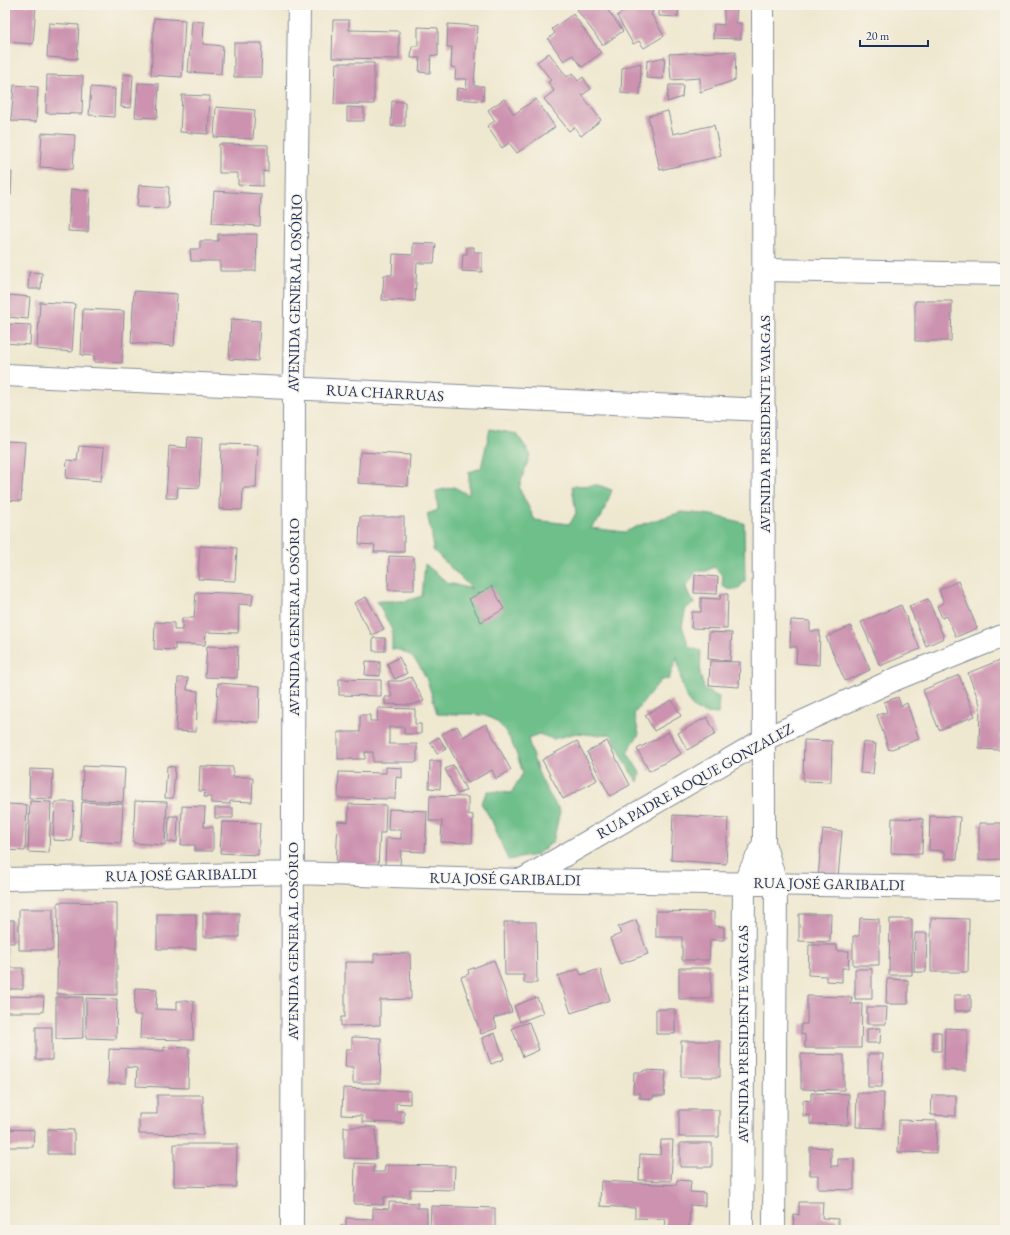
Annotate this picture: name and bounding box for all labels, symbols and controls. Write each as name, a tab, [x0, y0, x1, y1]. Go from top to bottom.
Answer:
scale bar	[860, 22, 928, 48]
text: 20 m	[866, 28, 890, 44]
street label: AVENIDA GENERAL OSÓRIO	[283, 194, 306, 393]
street label: AVENIDA PRESIDENTE VARGAS	[755, 315, 774, 534]
street label: RUA CHARRUAS	[326, 380, 445, 405]
street label: AVENIDA GENERAL OSÓRIO	[284, 518, 303, 717]
street label: RUA PADRE ROQUE GONZALEZ	[593, 718, 796, 843]
street label: AVENIDA GENERAL OSÓRIO	[283, 842, 302, 1041]
street label: RUA JOSÉ GARIBALDI	[105, 864, 257, 885]
street label: RUA JOSÉ GARIBALDI	[429, 868, 581, 889]
street label: RUA JOSÉ GARIBALDI	[753, 873, 905, 894]
street label: AVENIDA PRESIDENTE VARGAS	[733, 925, 752, 1144]

